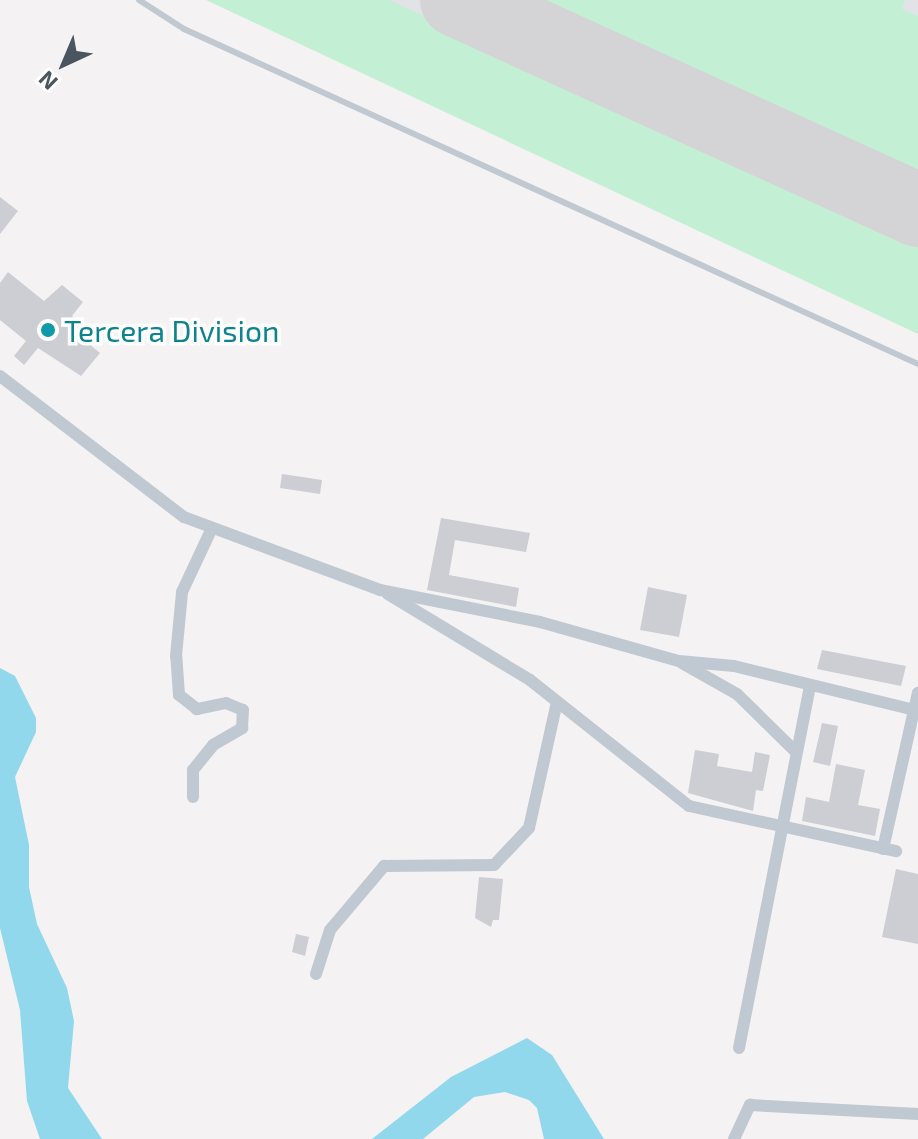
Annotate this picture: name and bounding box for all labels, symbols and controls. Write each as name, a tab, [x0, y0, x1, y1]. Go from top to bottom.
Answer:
north arrow	[24, 24, 104, 104]
text: N	[33, 66, 62, 96]
place label: Tercera Division	[64, 312, 279, 348]
marker: Tercera Division	[39, 321, 57, 339]

